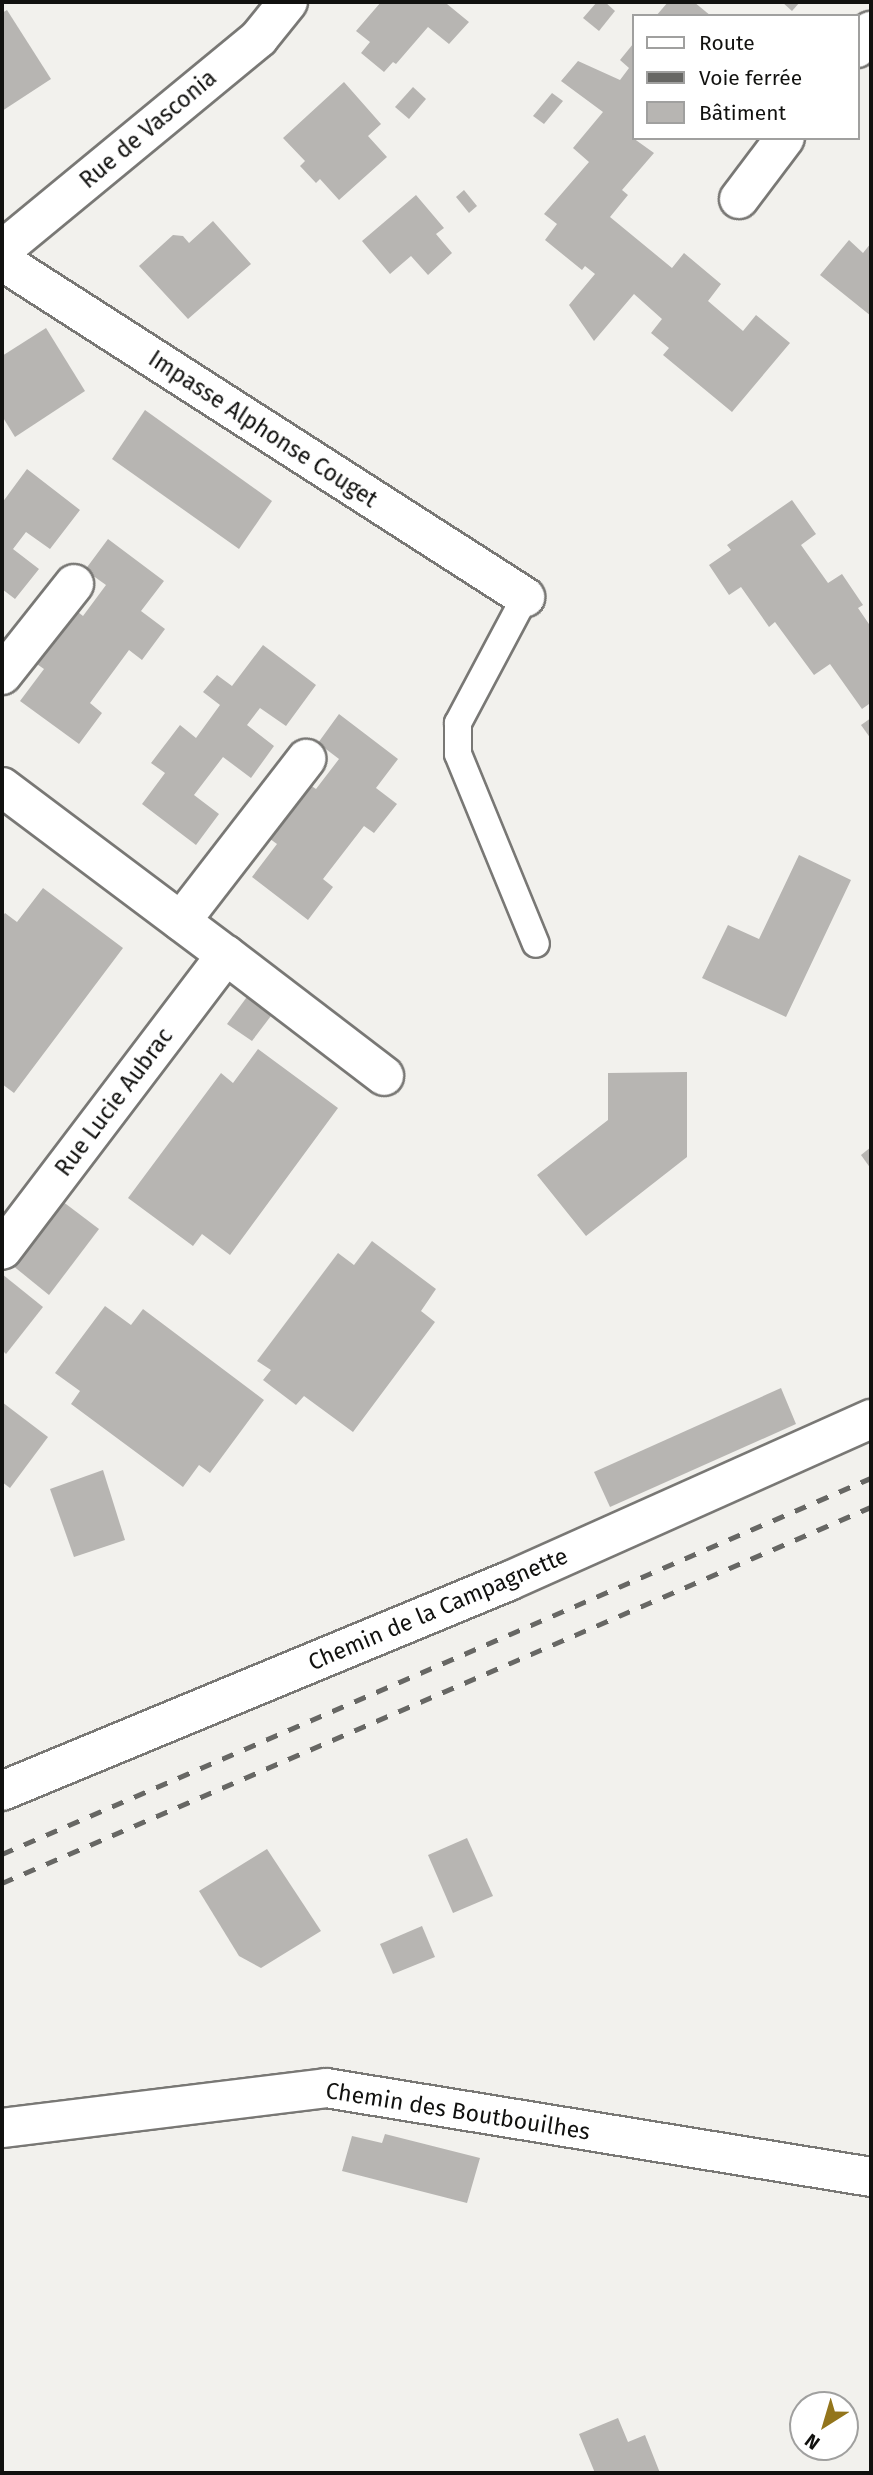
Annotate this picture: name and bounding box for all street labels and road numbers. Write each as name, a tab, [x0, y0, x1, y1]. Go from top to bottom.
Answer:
street label: Rue de Vasconia	[74, 64, 222, 194]
street label: Impasse Alphonse Couget	[143, 345, 383, 513]
street label: Rue Lucie Aubrac	[49, 1022, 179, 1182]
street label: Chemin de la Campagnette	[304, 1542, 572, 1676]
street label: Chemin des Boutbouilhes	[324, 2076, 592, 2146]

